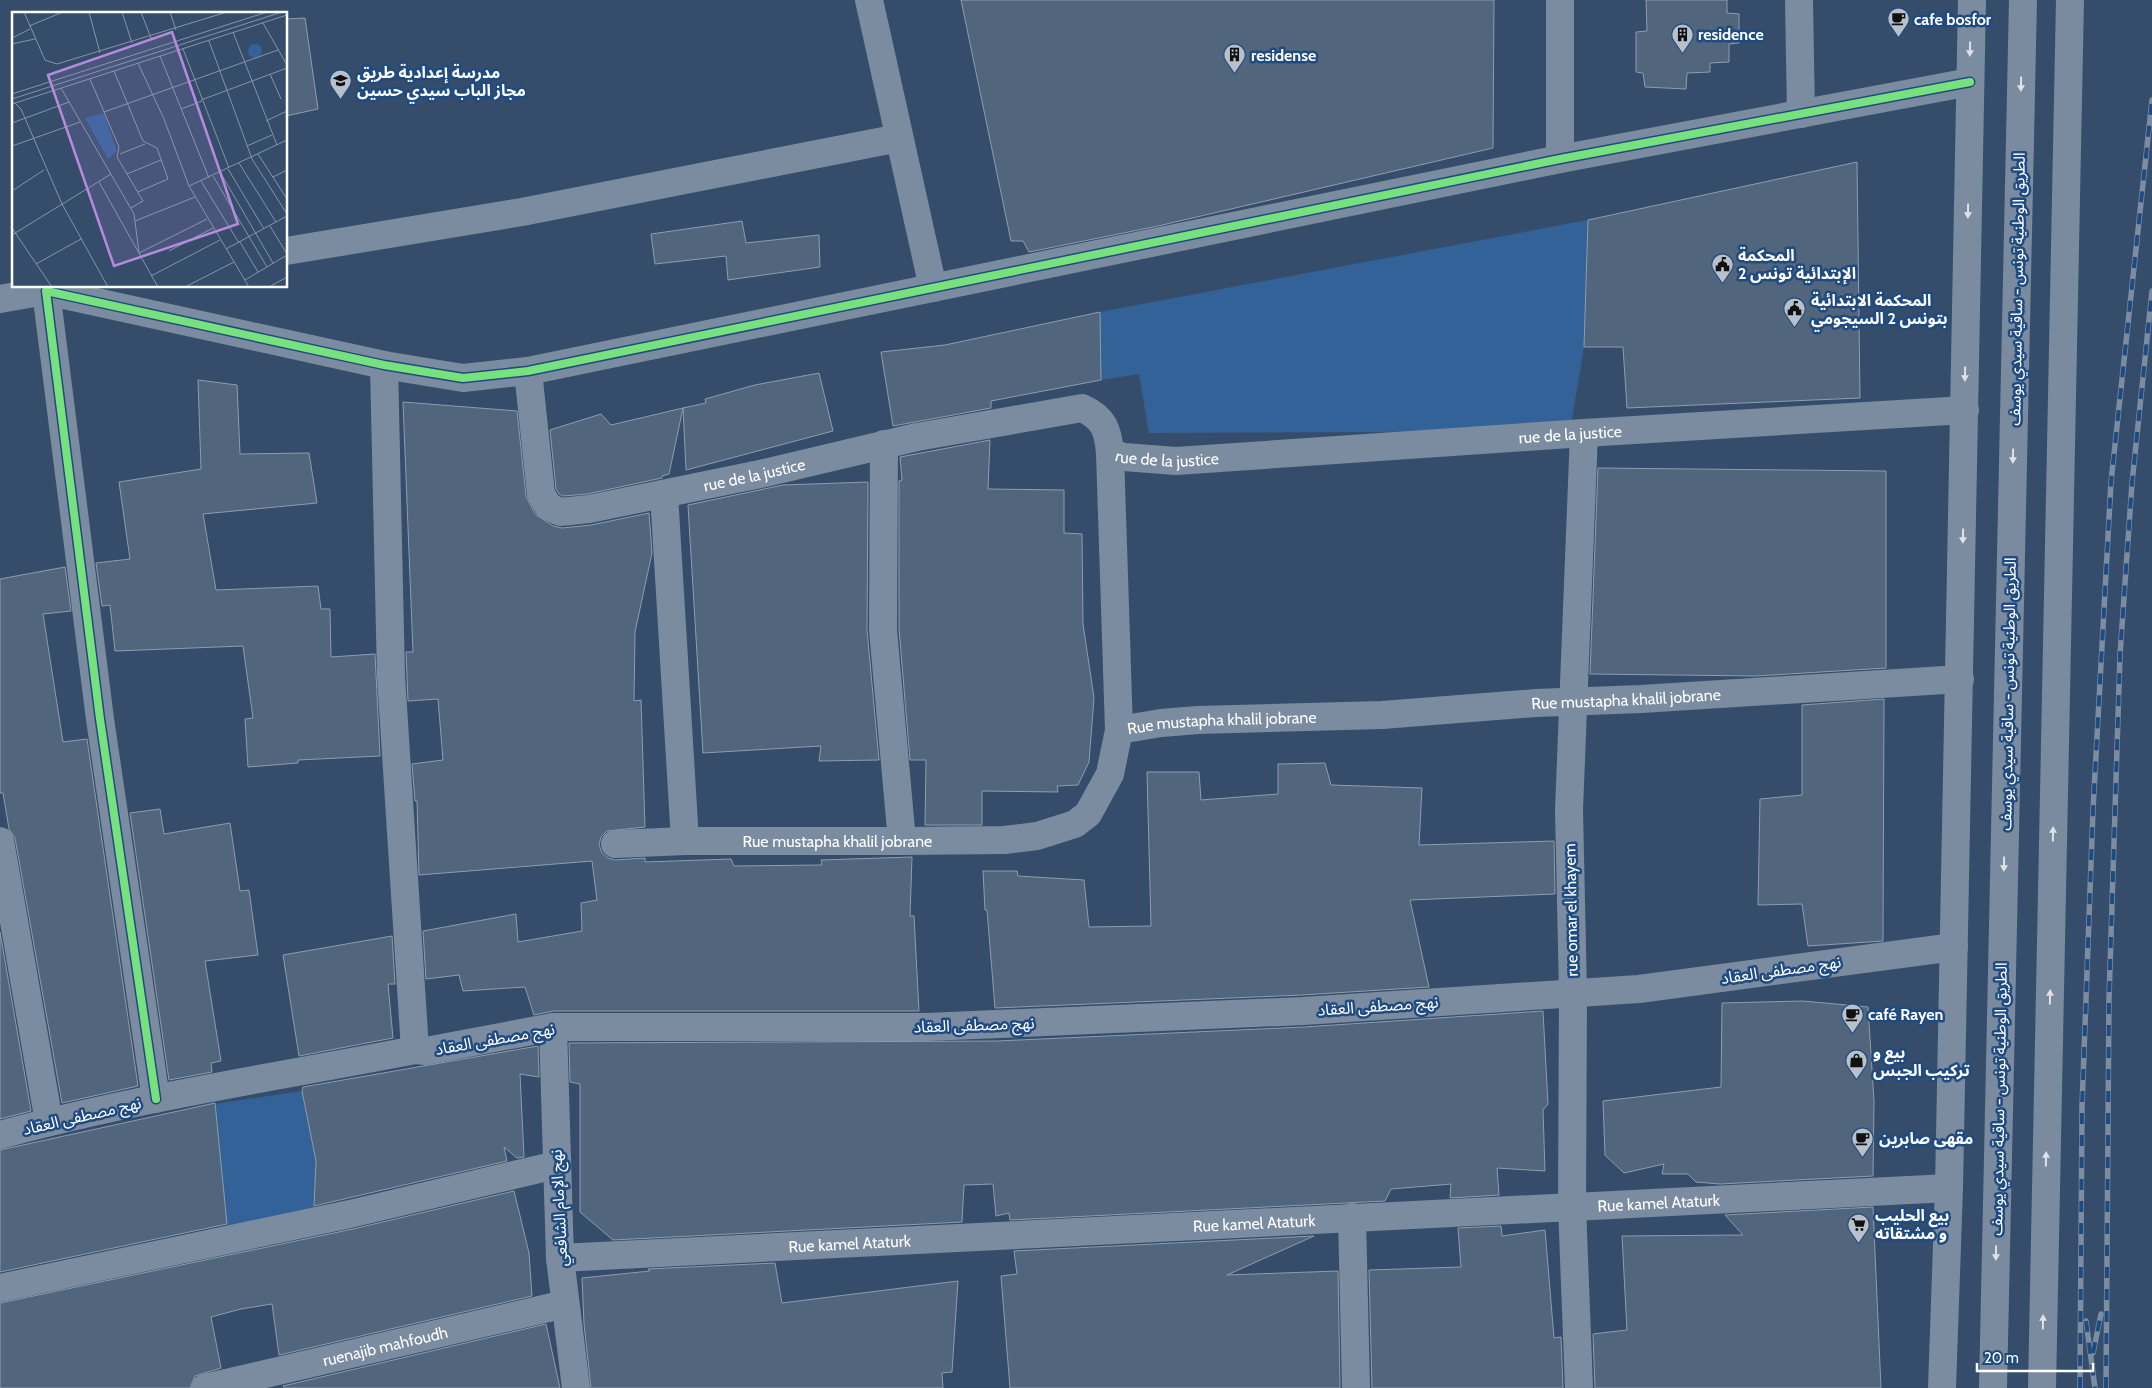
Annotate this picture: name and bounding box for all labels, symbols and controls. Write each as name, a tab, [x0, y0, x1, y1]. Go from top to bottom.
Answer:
cafe icon: cafe bosfor	[1886, 7, 1910, 38]
place label: cafe bosfor	[1914, 10, 1992, 29]
inset map	[12, 12, 288, 288]
building icon: residence	[1670, 22, 1694, 53]
place label: residence	[1698, 25, 1764, 44]
one-way arrow	[1966, 41, 1974, 57]
building icon: residense	[1223, 43, 1247, 74]
place label: residense	[1251, 46, 1316, 65]
place label: مدرسة إعدادية طريق مجاز الباب سيدي حسين	[357, 63, 526, 103]
school or university icon: مدرسة إعدادية طريق مجاز الباب سيدي حسين	[329, 69, 353, 100]
one-way arrow	[2017, 76, 2025, 92]
street label: الطريق الوطنية تونس - ساقية سيدي يوسف	[2005, 152, 2032, 426]
one-way arrow	[1964, 203, 1972, 219]
place label: المحكمة الإبتدائية تونس 2	[1738, 246, 1856, 285]
public building icon: المحكمة الإبتدائية تونس 2	[1710, 252, 1734, 283]
place label: المحكمة الابتدائية بتونس 2 السيجومي	[1811, 291, 1948, 331]
public building icon: المحكمة الابتدائية بتونس 2 السيجومي	[1783, 297, 1807, 328]
one-way arrow	[1961, 366, 1969, 382]
street label: rue de la justice	[1518, 421, 1623, 447]
street label: rue de la justice	[1113, 446, 1220, 471]
one-way arrow	[2009, 448, 2017, 464]
street label: rue de la justice	[702, 454, 807, 495]
one-way arrow	[1958, 528, 1966, 544]
street label: الطريق الوطنية تونس - ساقية سيدي يوسف	[1996, 557, 2023, 831]
street label: Rue mustapha khalil jobrane	[1530, 685, 1721, 713]
street label: Rue mustapha khalil jobrane	[1126, 707, 1317, 738]
one-way arrow	[2049, 826, 2057, 842]
street label: Rue mustapha khalil jobrane	[742, 831, 932, 851]
street label: rue omar el khayem	[1560, 843, 1582, 977]
one-way arrow	[2000, 856, 2008, 872]
street label: نهج مصطفى العقاد	[1720, 952, 1843, 991]
street label: الطريق الوطنية تونس - ساقية سيدي يوسف	[1987, 962, 2014, 1236]
one-way arrow	[2046, 989, 2054, 1005]
street label: نهج مصطفى العقاد	[1317, 992, 1439, 1023]
cafe icon: café Rayen	[1840, 1002, 1864, 1033]
place label: café Rayen	[1868, 1005, 1943, 1024]
street label: نهج مصطفى العقاد	[913, 1013, 1035, 1040]
street label: نهج مصطفى العقاد	[434, 1019, 557, 1062]
place label: بيع و تركيب الجبس	[1873, 1043, 1970, 1080]
shop icon: بيع و تركيب الجبس	[1845, 1049, 1869, 1080]
street label: نهج مصطفى العقاد	[21, 1093, 144, 1142]
cafe icon: مقهى صابرين	[1851, 1126, 1875, 1157]
place label: مقهى صابرين	[1879, 1129, 1973, 1148]
street label: نهج الإمام الشافعي	[546, 1149, 575, 1267]
one-way arrow	[2042, 1151, 2050, 1167]
street label: Rue kamel Ataturk	[1597, 1190, 1721, 1215]
place label: بيع الحليب و مشتقاته	[1875, 1206, 1949, 1243]
street label: Rue kamel Ataturk	[1192, 1210, 1317, 1236]
supermarket icon: بيع الحليب و مشتقاته	[1847, 1212, 1871, 1243]
street label: Rue kamel Ataturk	[788, 1231, 912, 1256]
one-way arrow	[1991, 1246, 1999, 1262]
one-way arrow	[2039, 1314, 2047, 1330]
street label: ruenajib mahfoudh	[321, 1322, 450, 1370]
scale bar	[1977, 1340, 2093, 1372]
text: 20 m	[1984, 1349, 2019, 1367]

